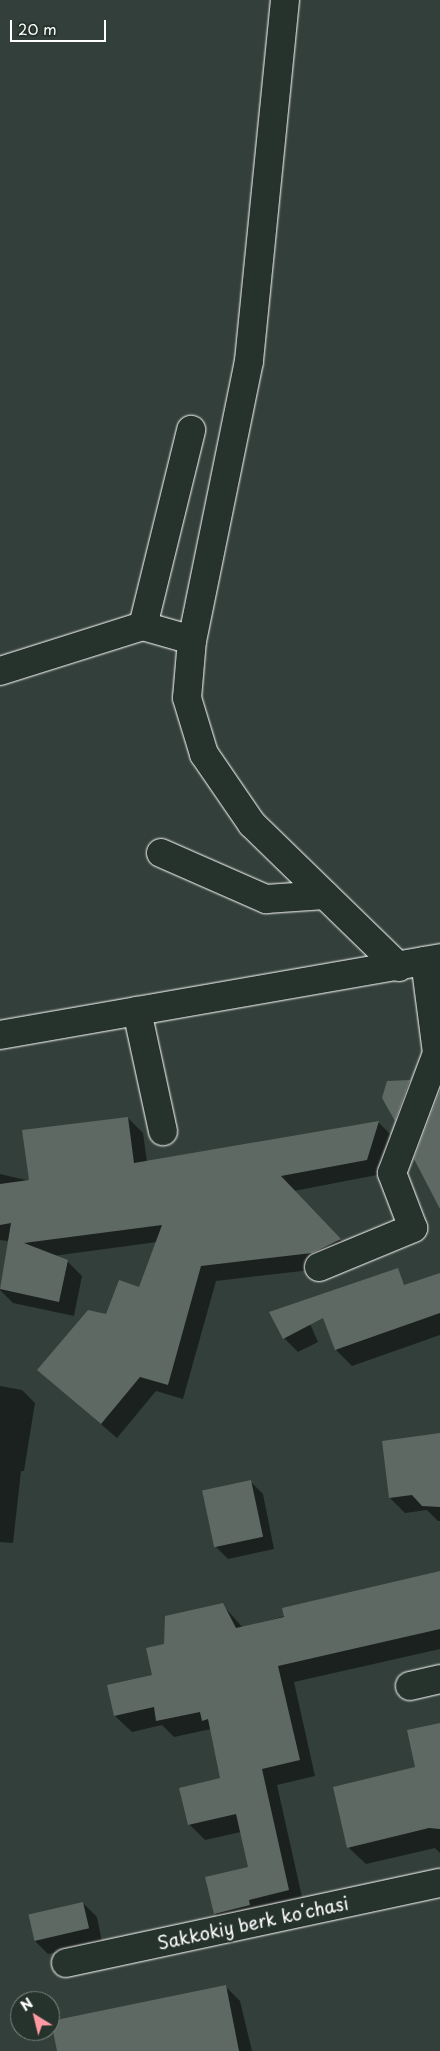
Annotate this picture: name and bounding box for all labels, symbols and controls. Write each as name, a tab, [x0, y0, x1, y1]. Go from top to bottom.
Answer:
scale bar	[12, 10, 109, 42]
text: 20 m	[18, 17, 57, 40]
street label: Sakkokiy berk koʻchasi	[154, 1892, 352, 1954]
north arrow	[10, 1991, 60, 2041]
text: N	[16, 1993, 37, 2016]

